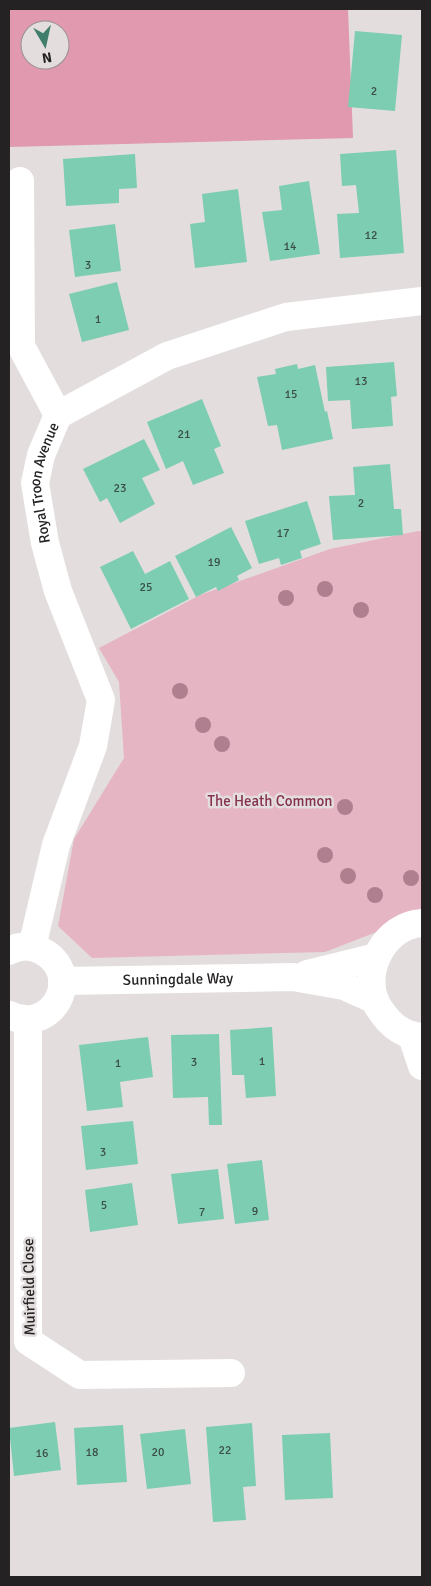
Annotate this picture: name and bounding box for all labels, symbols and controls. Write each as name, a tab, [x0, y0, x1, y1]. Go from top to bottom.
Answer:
north arrow	[20, 20, 70, 70]
text: N	[41, 48, 53, 67]
house number: 2	[371, 84, 377, 99]
house number: 12	[365, 228, 377, 243]
house number: 14	[284, 239, 297, 254]
house number: 3	[85, 258, 91, 273]
house number: 1	[95, 312, 101, 327]
house number: 13	[355, 374, 367, 389]
house number: 15	[285, 387, 297, 402]
street label: Royal Troon Avenue	[26, 420, 63, 545]
house number: 21	[178, 427, 190, 442]
house number: 23	[114, 481, 126, 496]
house number: 2	[358, 496, 364, 511]
house number: 17	[277, 526, 289, 541]
house number: 19	[208, 555, 220, 570]
house number: 25	[140, 580, 152, 595]
park label: The Heath Common	[208, 792, 332, 810]
street label: Sunningdale Way	[123, 969, 233, 989]
house number: 1	[259, 1054, 265, 1069]
house number: 3	[191, 1055, 197, 1070]
house number: 1	[115, 1056, 121, 1071]
house number: 3	[100, 1145, 106, 1160]
house number: 5	[101, 1198, 107, 1213]
house number: 9	[252, 1204, 258, 1219]
house number: 7	[199, 1205, 205, 1220]
street label: Muirfield Close	[19, 1238, 39, 1336]
house number: 22	[219, 1443, 231, 1458]
house number: 18	[86, 1445, 98, 1460]
house number: 20	[152, 1445, 164, 1460]
house number: 16	[36, 1446, 48, 1461]

